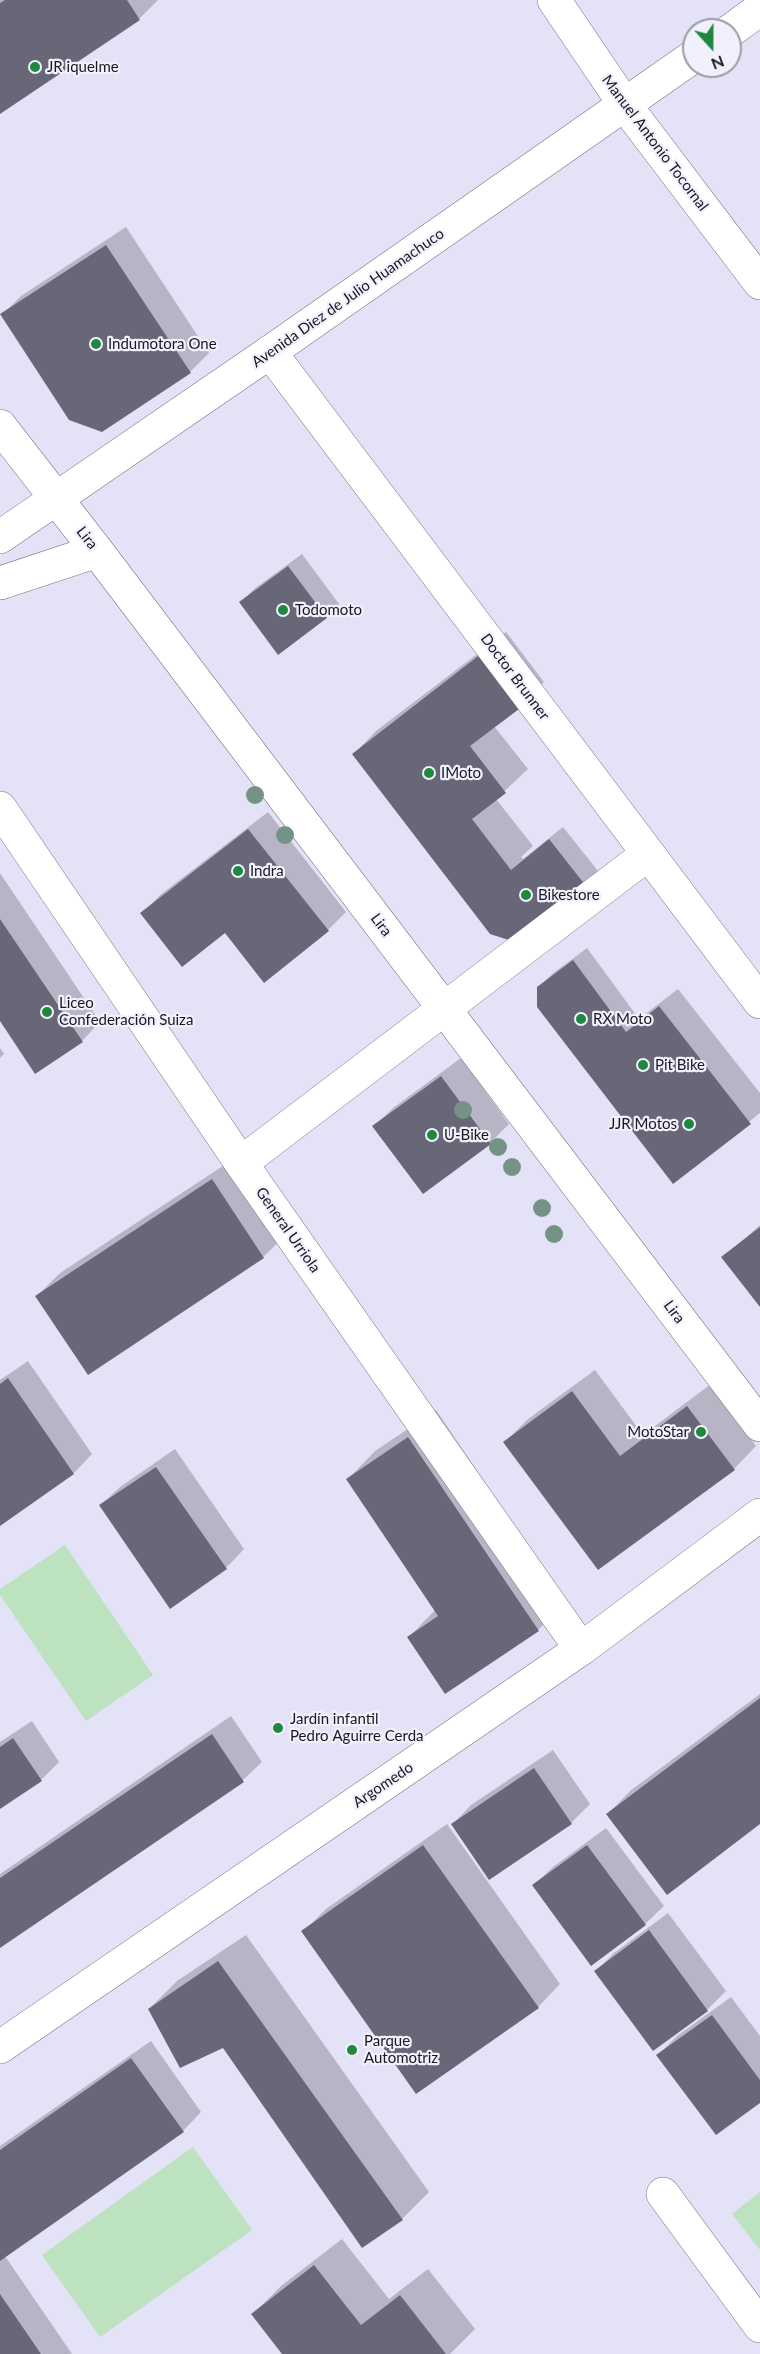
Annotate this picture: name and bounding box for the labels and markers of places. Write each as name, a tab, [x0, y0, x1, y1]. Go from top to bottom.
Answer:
place label: JR iquelme	[47, 58, 119, 76]
marker: JR iquelme	[28, 60, 42, 74]
place label: Indumotora One	[108, 335, 217, 353]
marker: Indumotora One	[89, 337, 103, 351]
place label: Todomoto	[295, 601, 362, 619]
marker: Todomoto	[276, 603, 290, 617]
place label: IMoto	[441, 764, 481, 782]
marker: IMoto	[422, 766, 436, 780]
place label: Indra	[250, 862, 284, 880]
marker: Indra	[231, 864, 245, 878]
place label: Bikestore	[538, 886, 600, 904]
marker: Bikestore	[519, 888, 533, 902]
place label: Liceo Confederación Suiza	[59, 994, 193, 1029]
marker: Liceo Confederación Suiza	[40, 1005, 54, 1019]
place label: RX Moto	[593, 1010, 652, 1028]
marker: RX Moto	[574, 1012, 588, 1026]
place label: Pit Bike	[655, 1056, 705, 1074]
marker: Pit Bike	[636, 1058, 650, 1072]
place label: JJR Motos	[609, 1115, 677, 1133]
marker: JJR Motos	[682, 1117, 696, 1131]
place label: U-Bike	[444, 1126, 489, 1144]
marker: U-Bike	[425, 1128, 439, 1142]
place label: MotoStar	[627, 1423, 689, 1441]
marker: MotoStar	[694, 1425, 708, 1439]
place label: Jardín infantil Pedro Aguirre Cerda	[290, 1710, 424, 1745]
marker: Jardín infantil Pedro Aguirre Cerda	[271, 1721, 285, 1735]
place label: Parque Automotriz	[364, 2032, 438, 2067]
marker: Parque Automotriz	[345, 2043, 359, 2057]

